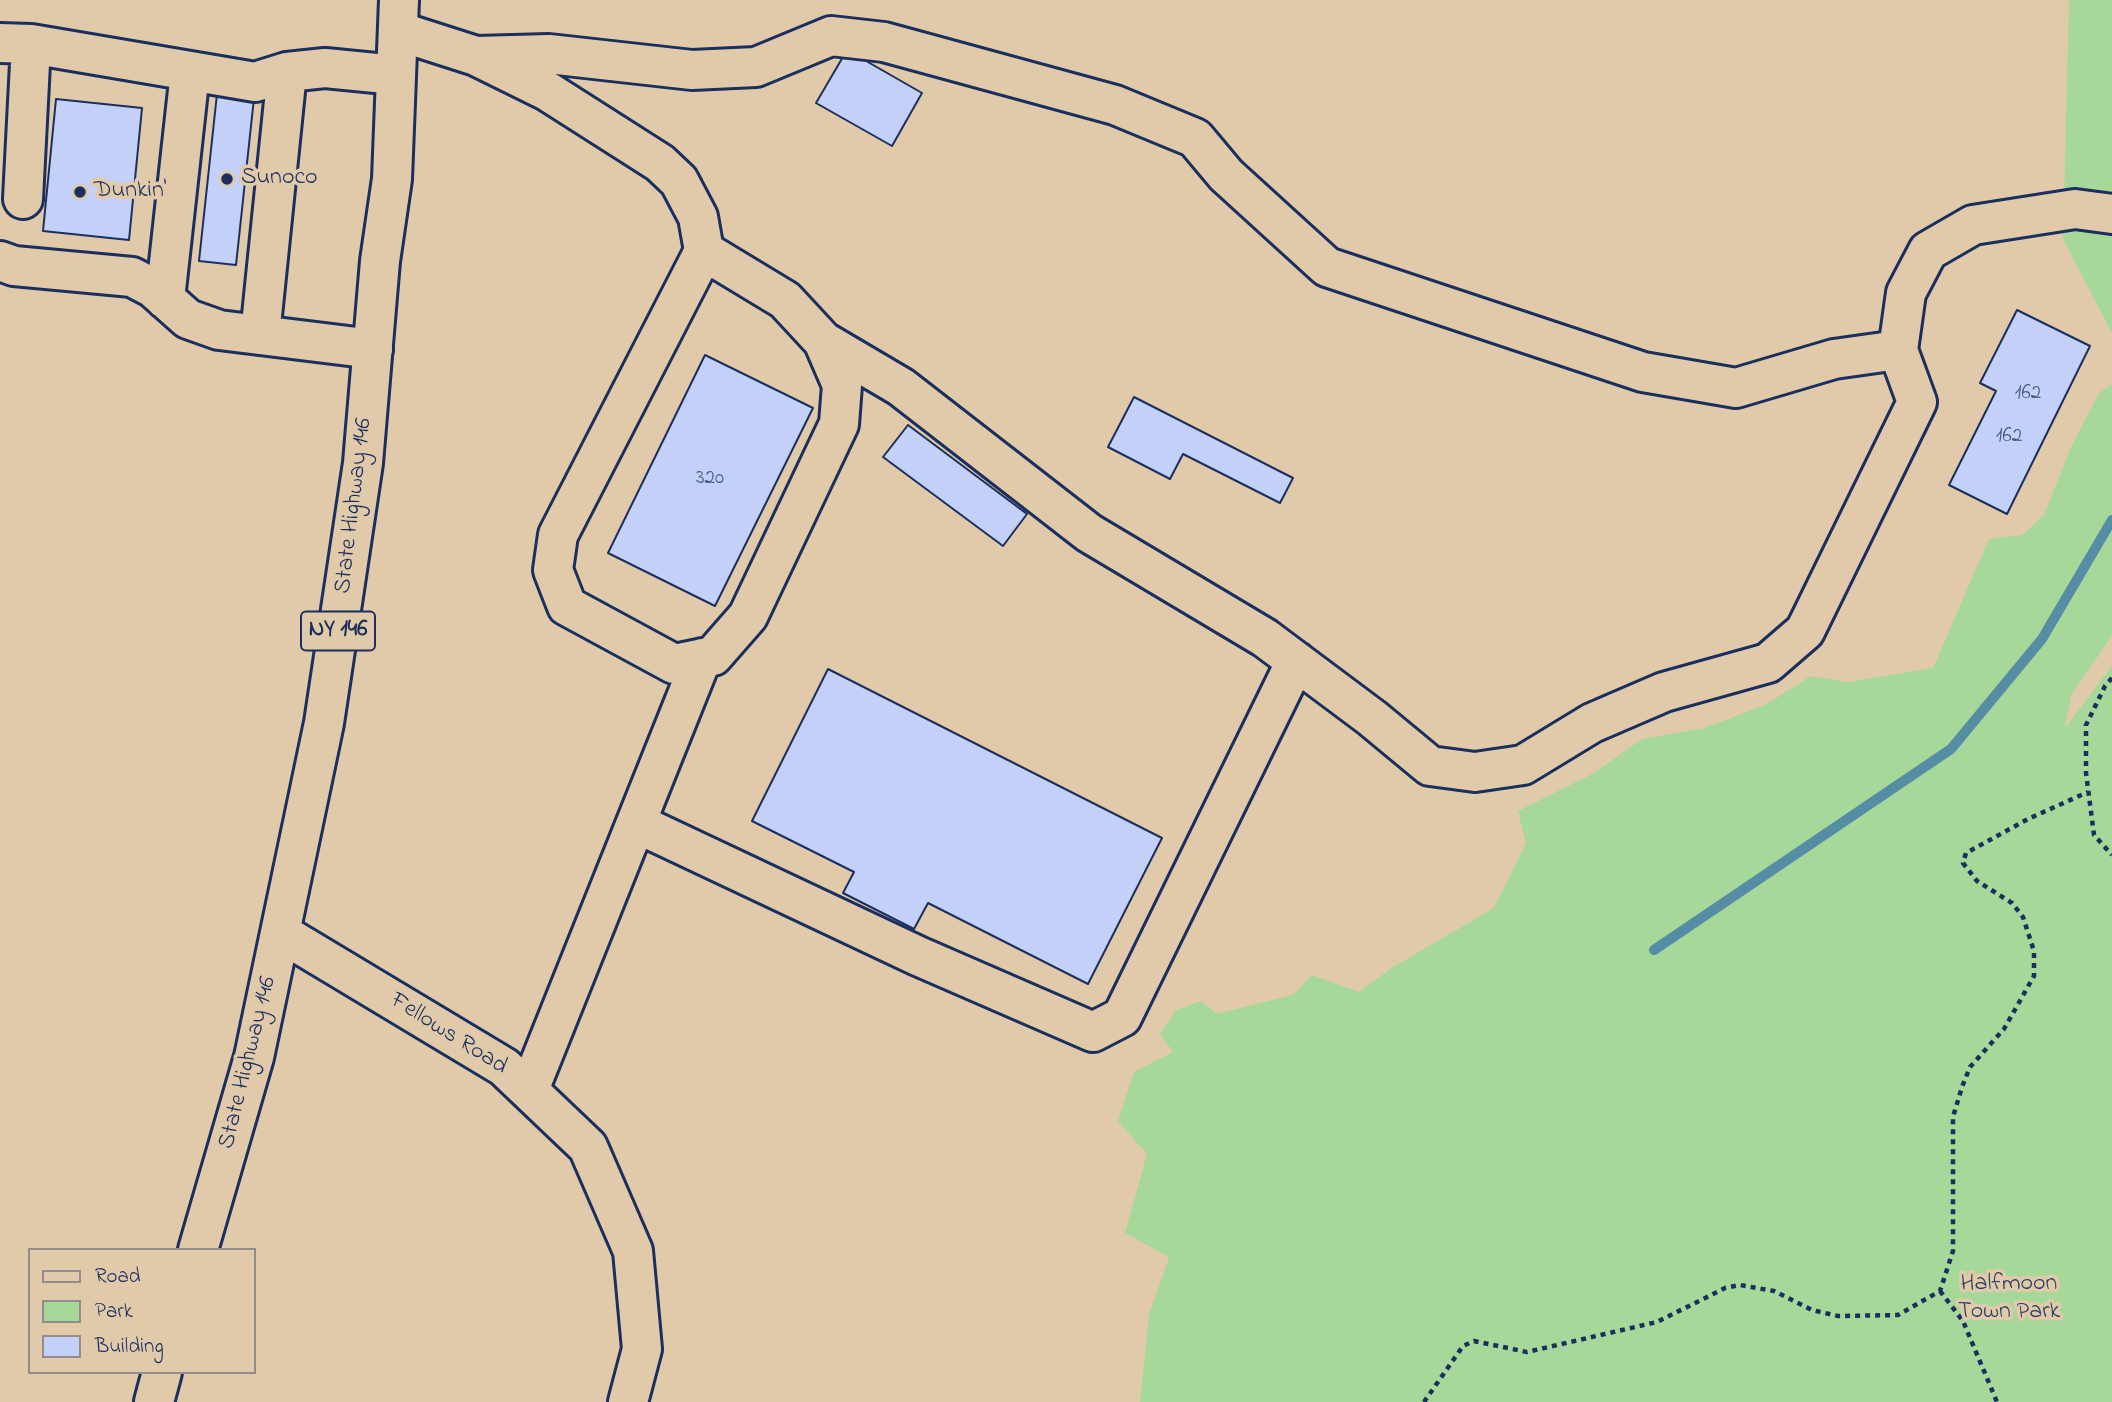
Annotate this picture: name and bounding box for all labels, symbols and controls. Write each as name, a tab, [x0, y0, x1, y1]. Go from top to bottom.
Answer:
place label: Sunoco	[241, 165, 318, 193]
marker: Sunoco	[219, 171, 235, 187]
place label: Dunkin'	[94, 178, 166, 206]
marker: Dunkin'	[72, 184, 88, 200]
house number: 162	[2015, 382, 2041, 408]
street label: State Highway 146	[330, 416, 380, 596]
house number: 162	[1996, 425, 2022, 451]
house number: 320	[696, 467, 724, 493]
road number: NY 146	[301, 611, 375, 650]
street label: State Highway 146	[214, 974, 284, 1152]
street label: Fellows Road	[384, 988, 512, 1082]
legend	[28, 1248, 256, 1374]
text: Road	[95, 1262, 141, 1292]
park label: Halfmoon Town Park	[1958, 1271, 2060, 1327]
text: Park	[95, 1297, 133, 1327]
text: Building	[95, 1332, 164, 1362]

